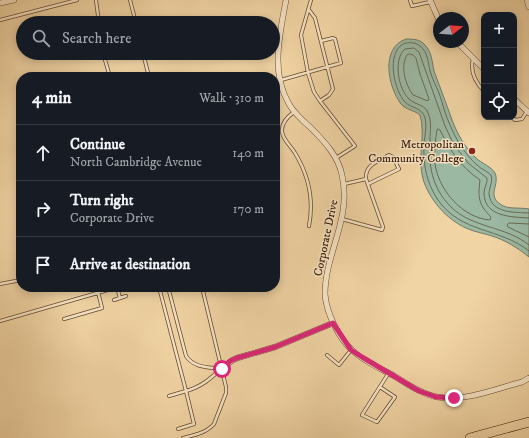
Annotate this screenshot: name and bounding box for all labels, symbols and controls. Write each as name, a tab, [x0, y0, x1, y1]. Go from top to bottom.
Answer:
north arrow	[433, 12, 469, 48]
map controls	[481, 12, 517, 120]
button: +	[481, 12, 517, 48]
search box	[16, 16, 280, 60]
icon: search	[30, 27, 52, 49]
text: Search here	[62, 29, 131, 48]
button: −	[481, 48, 517, 84]
button: locate	[481, 84, 517, 120]
text: 4 min	[32, 87, 71, 109]
text: Walk · 310 m	[199, 90, 264, 106]
text: Continue	[70, 135, 125, 154]
place label: Metropolitan Community College	[368, 137, 465, 166]
icon: ahead	[32, 142, 54, 164]
text: 140 m	[232, 145, 264, 161]
marker: Metropolitan Community College	[467, 146, 477, 156]
text: North Cambridge Avenue	[70, 154, 202, 170]
text: Turn right	[70, 191, 133, 210]
icon: right	[32, 198, 54, 220]
street label: Corporate Drive	[311, 198, 341, 278]
text: 170 m	[233, 201, 264, 217]
text: Corporate Drive	[70, 210, 154, 226]
icon: arrive	[32, 254, 54, 276]
text: Arrive at destination	[70, 255, 190, 274]
route start	[213, 360, 231, 378]
route end	[445, 389, 463, 407]

